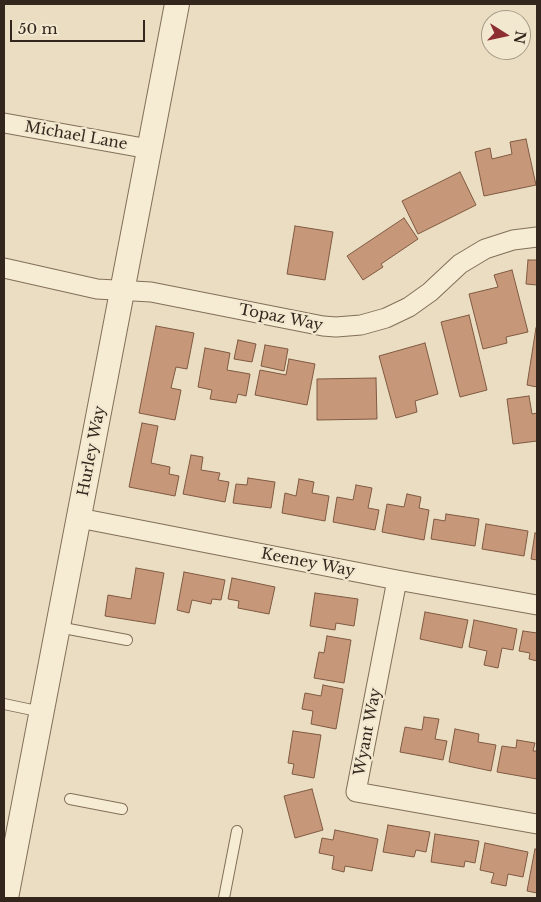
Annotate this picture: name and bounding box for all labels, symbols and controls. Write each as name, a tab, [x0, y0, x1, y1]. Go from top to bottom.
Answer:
scale bar	[12, 10, 148, 42]
north arrow	[481, 10, 531, 60]
text: 50 m	[18, 19, 58, 38]
text: N	[510, 29, 530, 45]
street label: Michael Lane	[23, 118, 129, 154]
street label: Topaz Way	[237, 301, 325, 335]
street label: Hurley Way	[74, 404, 110, 498]
street label: Keeney Way	[260, 545, 356, 581]
street label: Wyant Way	[351, 687, 385, 777]

